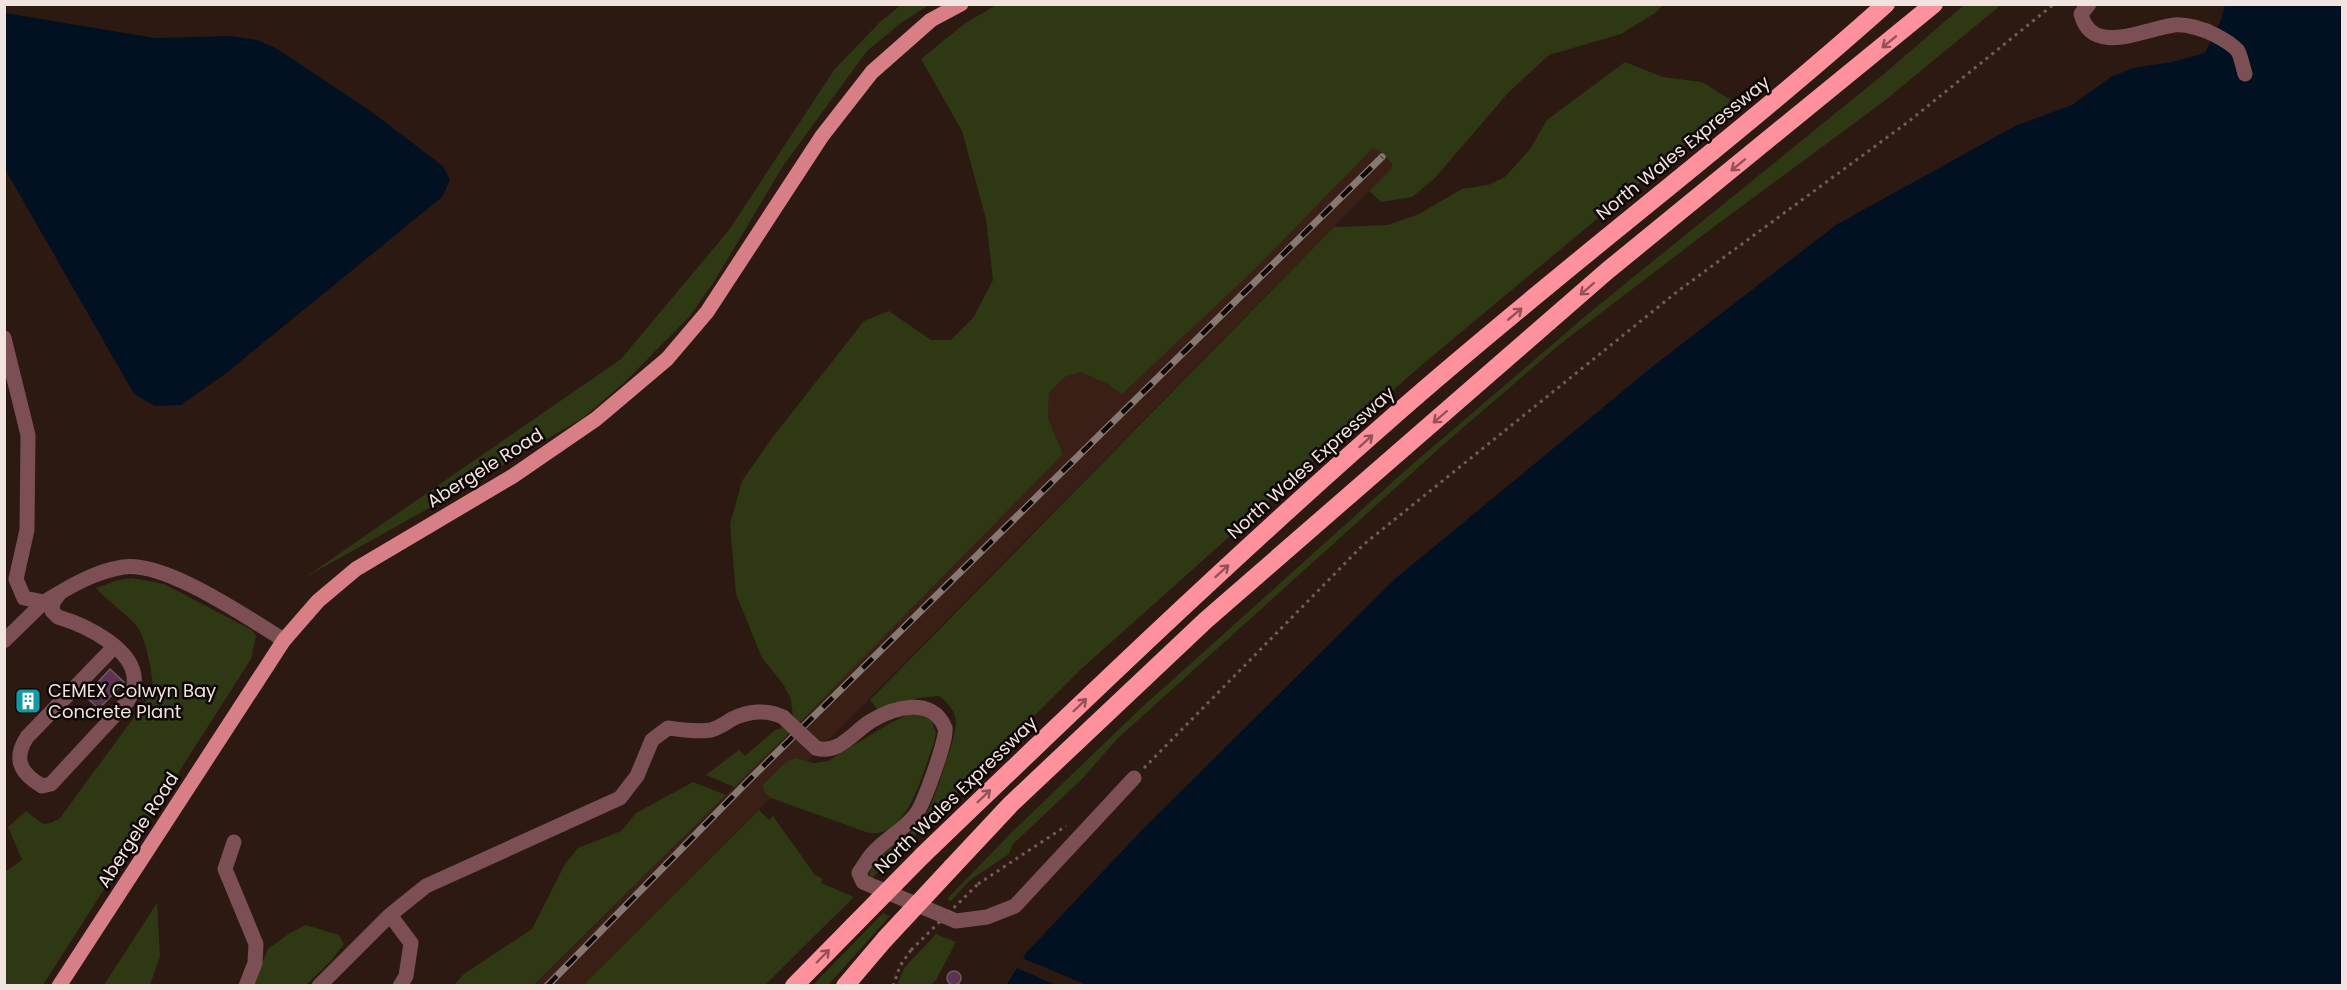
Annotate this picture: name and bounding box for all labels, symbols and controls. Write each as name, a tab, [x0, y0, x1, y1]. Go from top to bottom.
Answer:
one-way arrow	[1881, 36, 1897, 49]
street label: North Wales Expressway	[1590, 70, 1775, 226]
one-way arrow	[1730, 159, 1746, 172]
one-way arrow	[1580, 282, 1595, 296]
one-way arrow	[1507, 308, 1523, 321]
street label: North Wales Expressway	[1222, 381, 1400, 545]
one-way arrow	[1433, 410, 1448, 424]
street label: Abergele Road	[422, 422, 548, 513]
one-way arrow	[1359, 433, 1374, 448]
one-way arrow	[1214, 564, 1229, 578]
place label: CEMEX Colwyn Bay Concrete Plant	[48, 678, 216, 724]
building icon: CEMEX Colwyn Bay Concrete Plant	[13, 686, 43, 716]
one-way arrow	[1072, 697, 1087, 712]
street label: North Wales Expressway	[869, 710, 1042, 879]
street label: Abergele Road	[91, 767, 184, 892]
one-way arrow	[976, 790, 991, 804]
one-way arrow	[816, 948, 831, 963]

